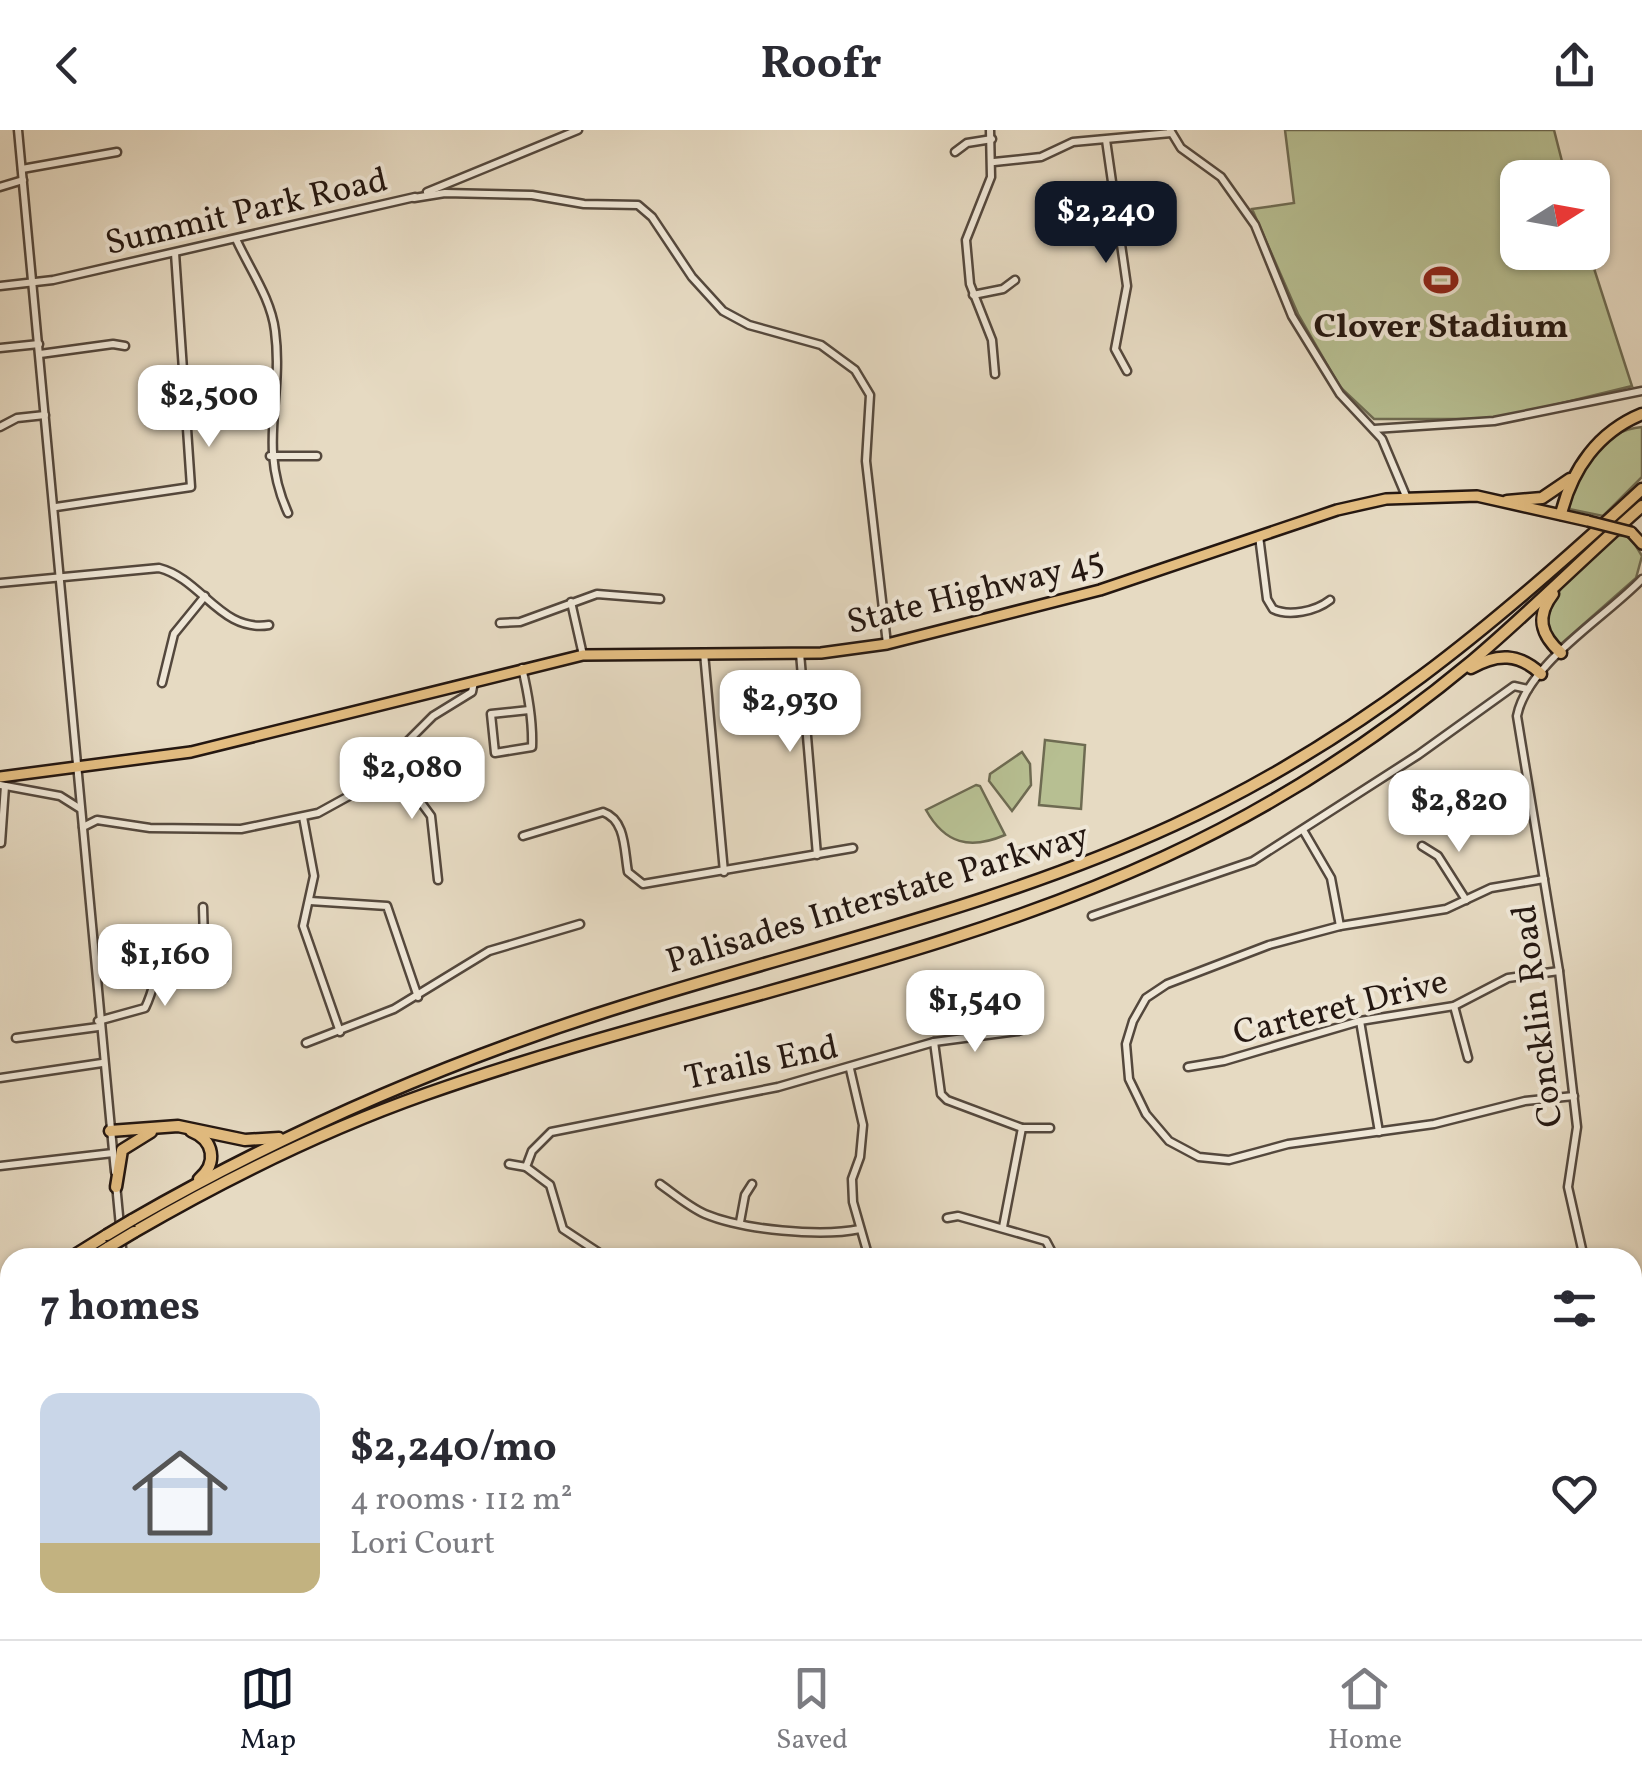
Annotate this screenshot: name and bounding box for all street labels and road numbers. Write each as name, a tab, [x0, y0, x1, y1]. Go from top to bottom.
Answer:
street label: Summit Park Road	[101, 157, 393, 269]
street label: State Highway 45	[842, 538, 1109, 648]
street label: Palisades Interstate Parkway	[661, 813, 1095, 987]
street label: Concklin Road	[1501, 901, 1576, 1130]
street label: Carteret Drive	[1228, 959, 1453, 1059]
street label: Trails End	[680, 1024, 843, 1104]

